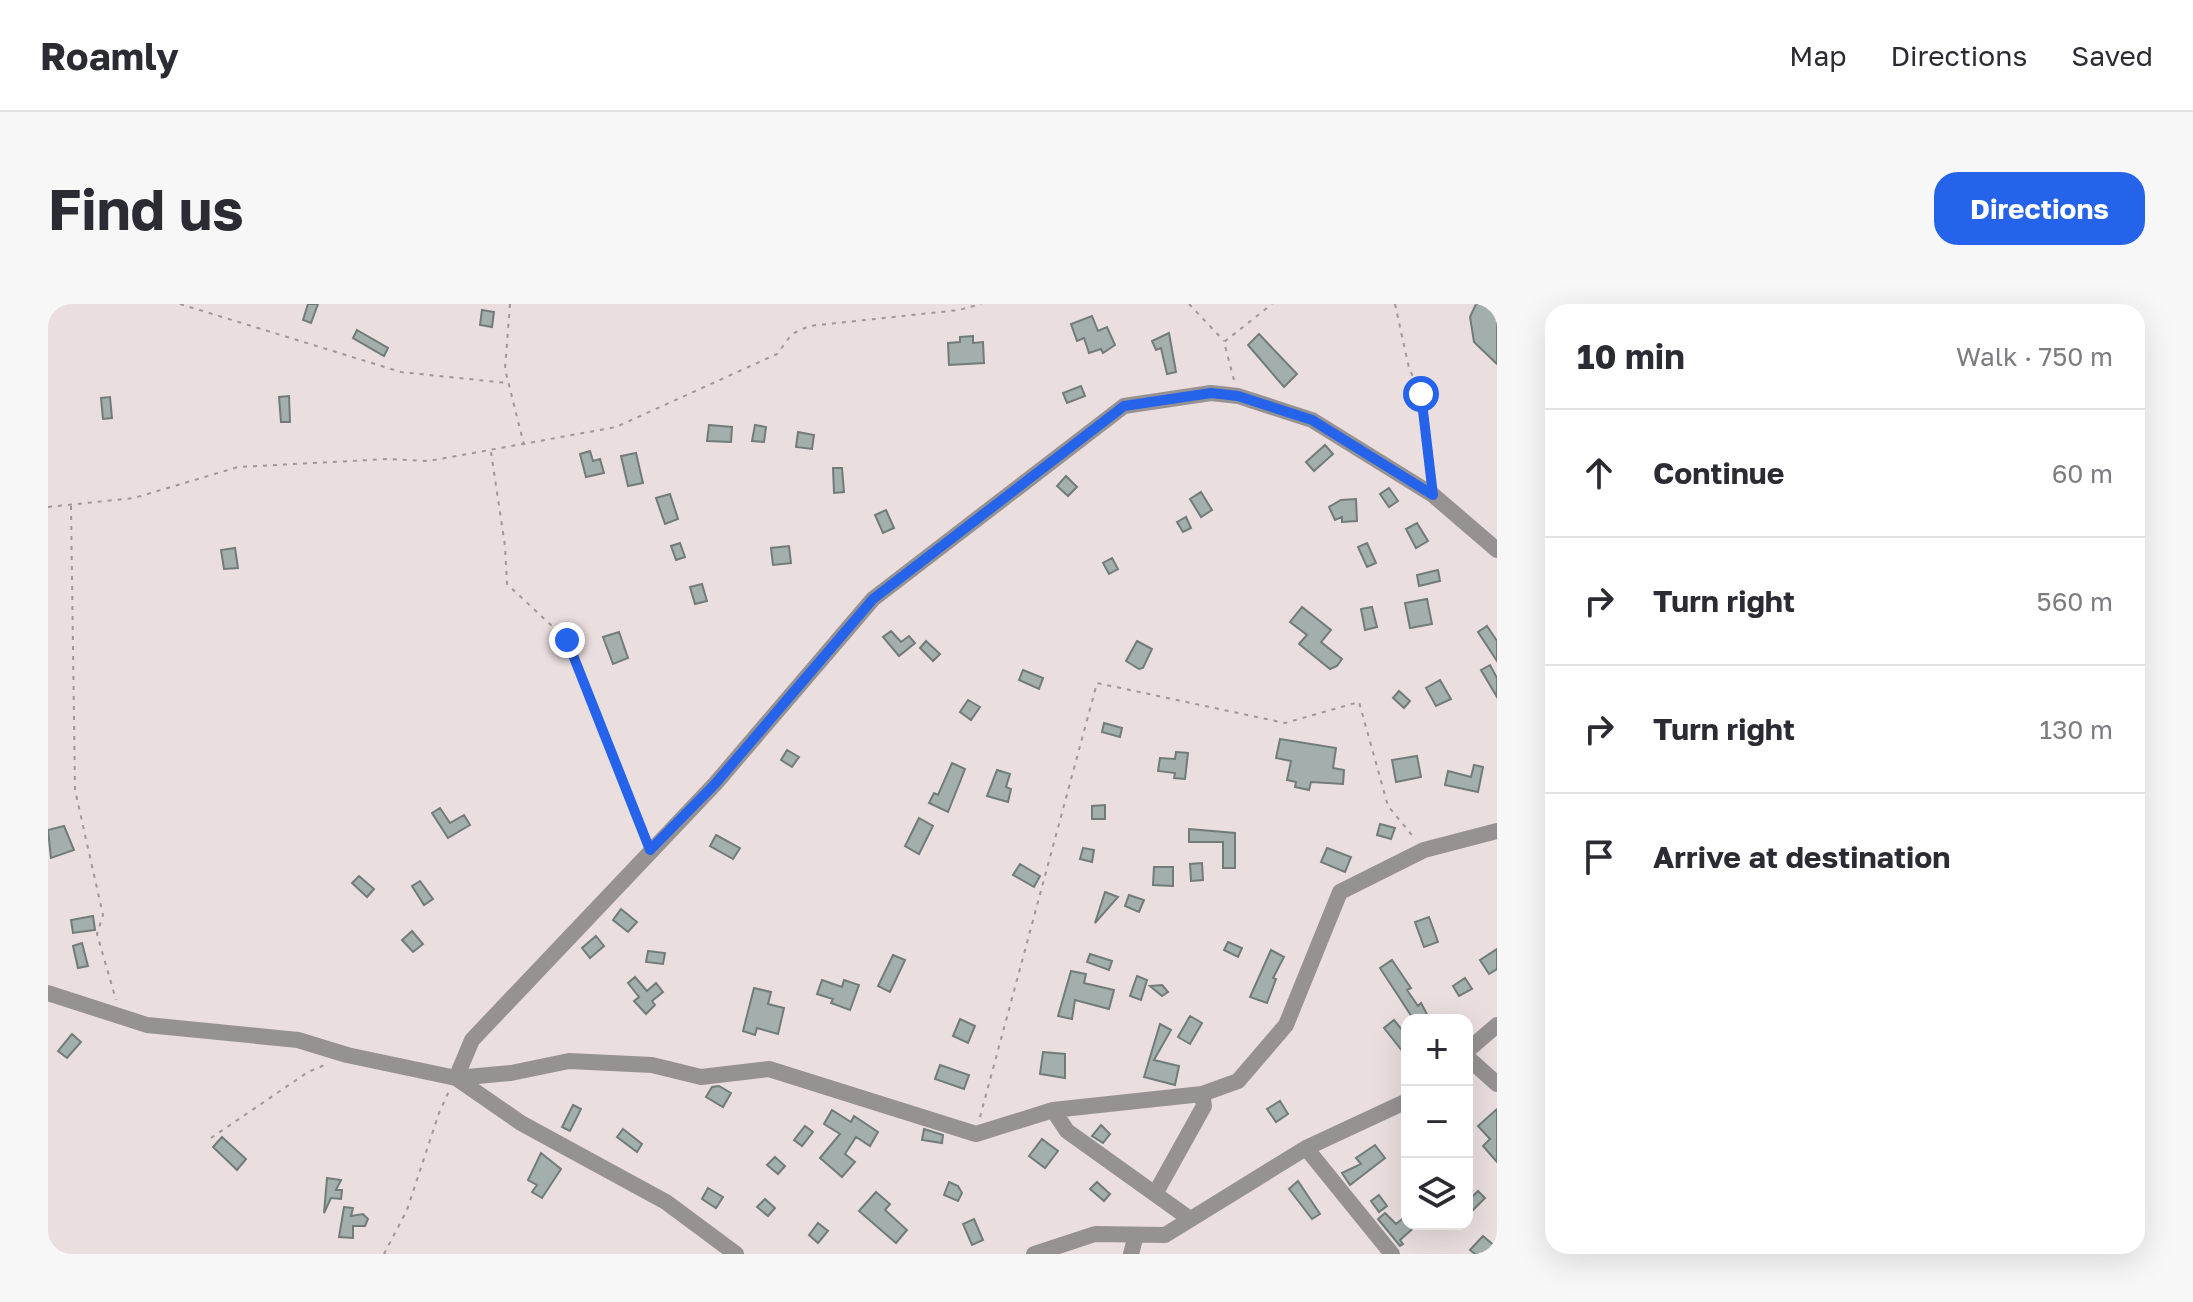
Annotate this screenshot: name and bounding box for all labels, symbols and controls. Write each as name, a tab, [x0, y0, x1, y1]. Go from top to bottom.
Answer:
text: Roamly	[40, 33, 179, 78]
text: Map	[1789, 39, 1846, 72]
text: Directions	[1890, 39, 2027, 72]
text: Saved	[2071, 39, 2153, 72]
button: Directions	[1934, 172, 2145, 245]
text: Find us	[48, 175, 244, 242]
text: 10 min	[1577, 336, 1685, 376]
text: Walk · 750 m	[1956, 341, 2113, 372]
route start	[1403, 376, 1439, 412]
icon: ahead	[1577, 451, 1621, 495]
text: Continue	[1653, 455, 1784, 491]
text: 60 m	[2052, 458, 2113, 489]
icon: right	[1577, 579, 1621, 623]
text: Turn right	[1653, 583, 1795, 619]
text: 560 m	[2037, 586, 2113, 617]
route end	[549, 622, 585, 658]
icon: right	[1577, 707, 1621, 751]
text: Turn right	[1653, 711, 1795, 747]
text: 130 m	[2040, 714, 2113, 745]
icon: arrive	[1577, 835, 1621, 879]
text: Arrive at destination	[1653, 839, 1950, 875]
map controls	[1401, 1014, 1473, 1230]
button: +	[1401, 1014, 1473, 1086]
button: −	[1401, 1086, 1473, 1158]
button: layers	[1401, 1158, 1473, 1230]

